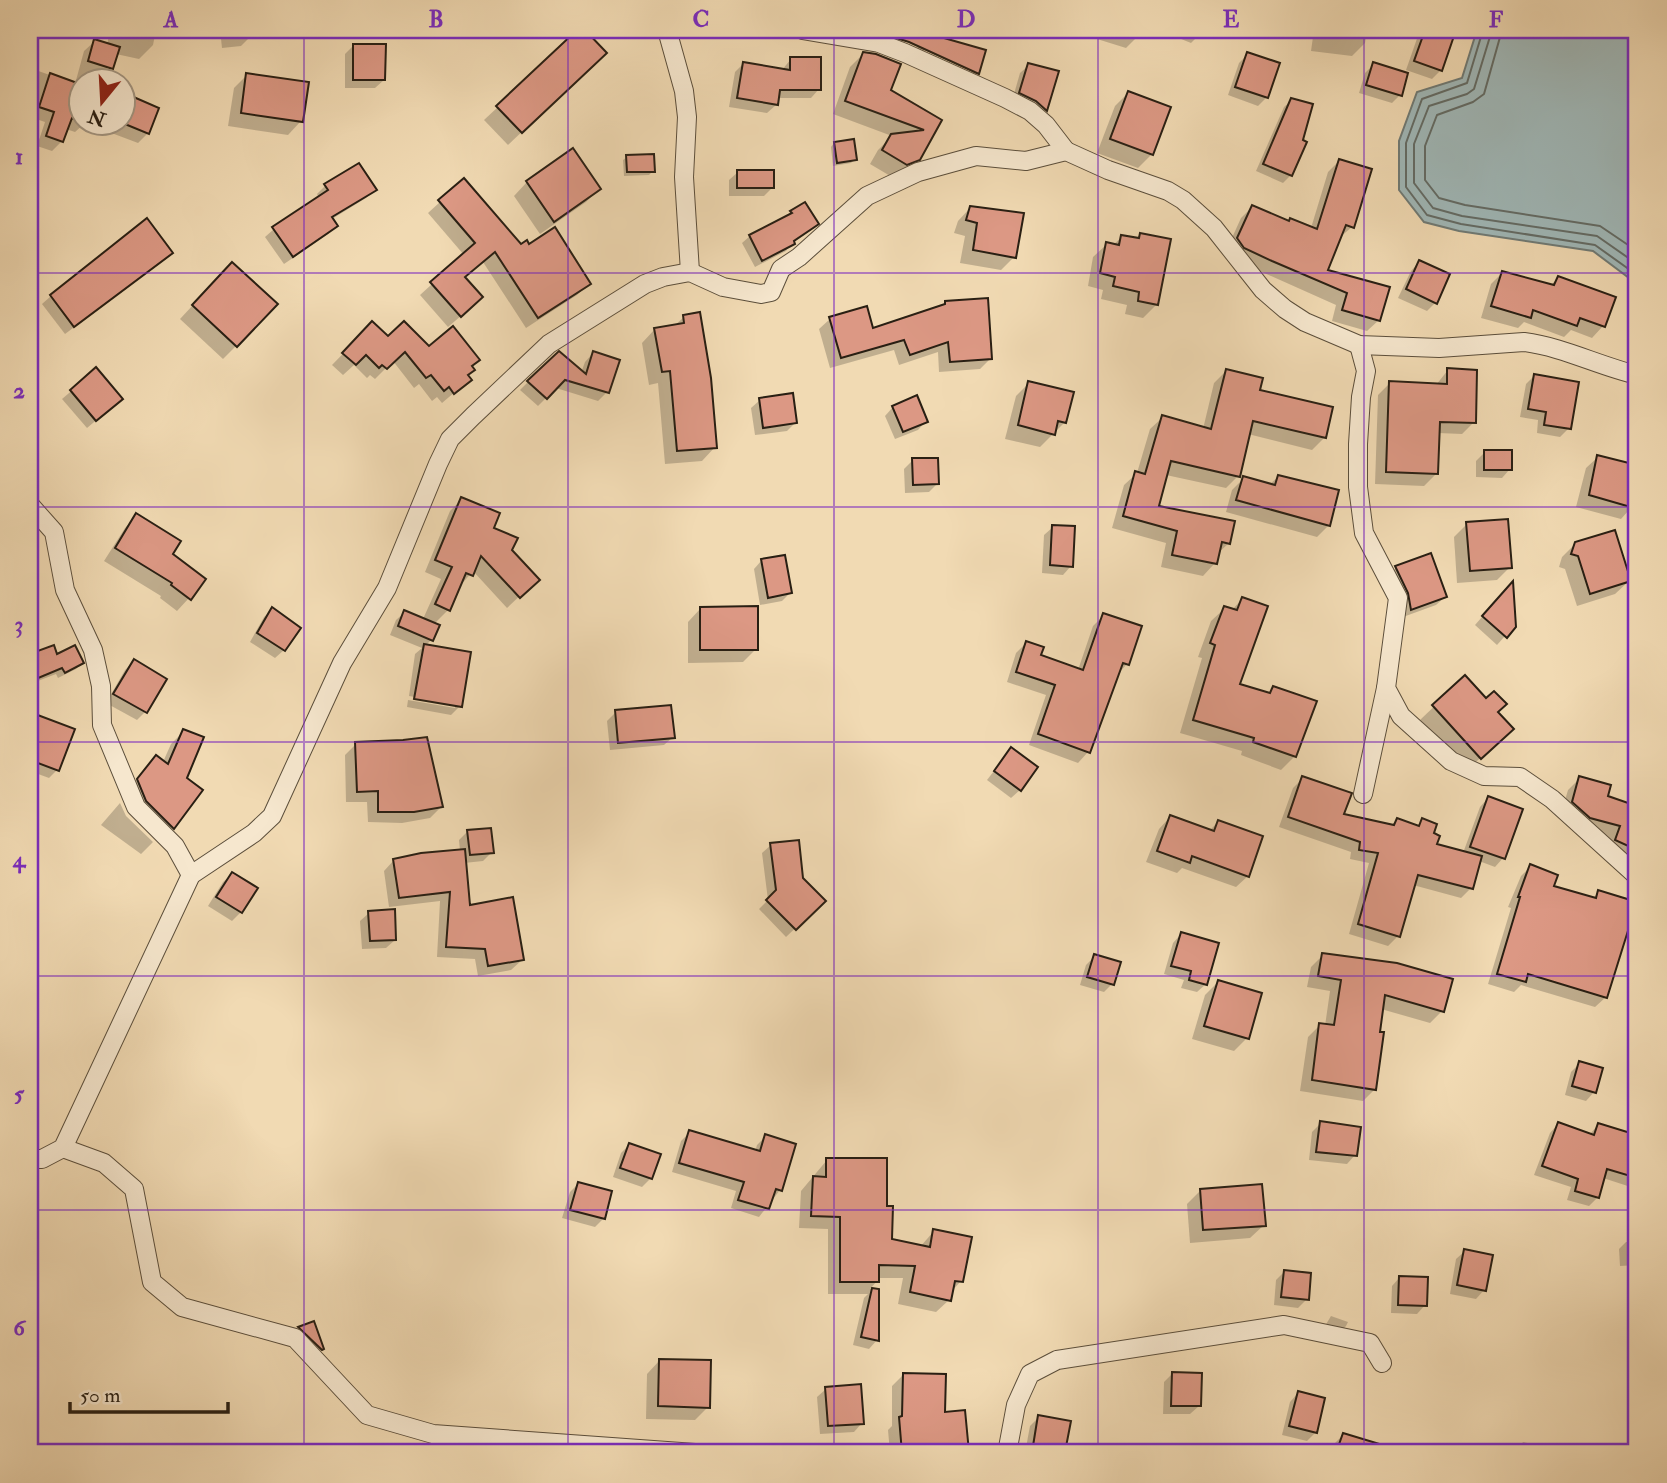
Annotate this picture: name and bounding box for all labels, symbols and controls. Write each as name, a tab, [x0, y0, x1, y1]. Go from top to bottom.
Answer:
text: A	[163, 5, 179, 34]
text: B	[428, 5, 444, 34]
text: C	[693, 5, 709, 34]
text: D	[957, 5, 975, 34]
text: E	[1223, 5, 1240, 34]
text: F	[1489, 5, 1504, 34]
north arrow	[66, 66, 136, 136]
text: N	[84, 103, 110, 132]
text: 1	[15, 142, 23, 171]
text: 2	[13, 376, 25, 405]
text: 3	[15, 610, 23, 639]
text: 4	[12, 845, 27, 874]
text: 5	[14, 1079, 25, 1108]
text: 6	[13, 1313, 27, 1342]
scale bar	[70, 1371, 228, 1415]
text: 50 m	[80, 1382, 121, 1409]

